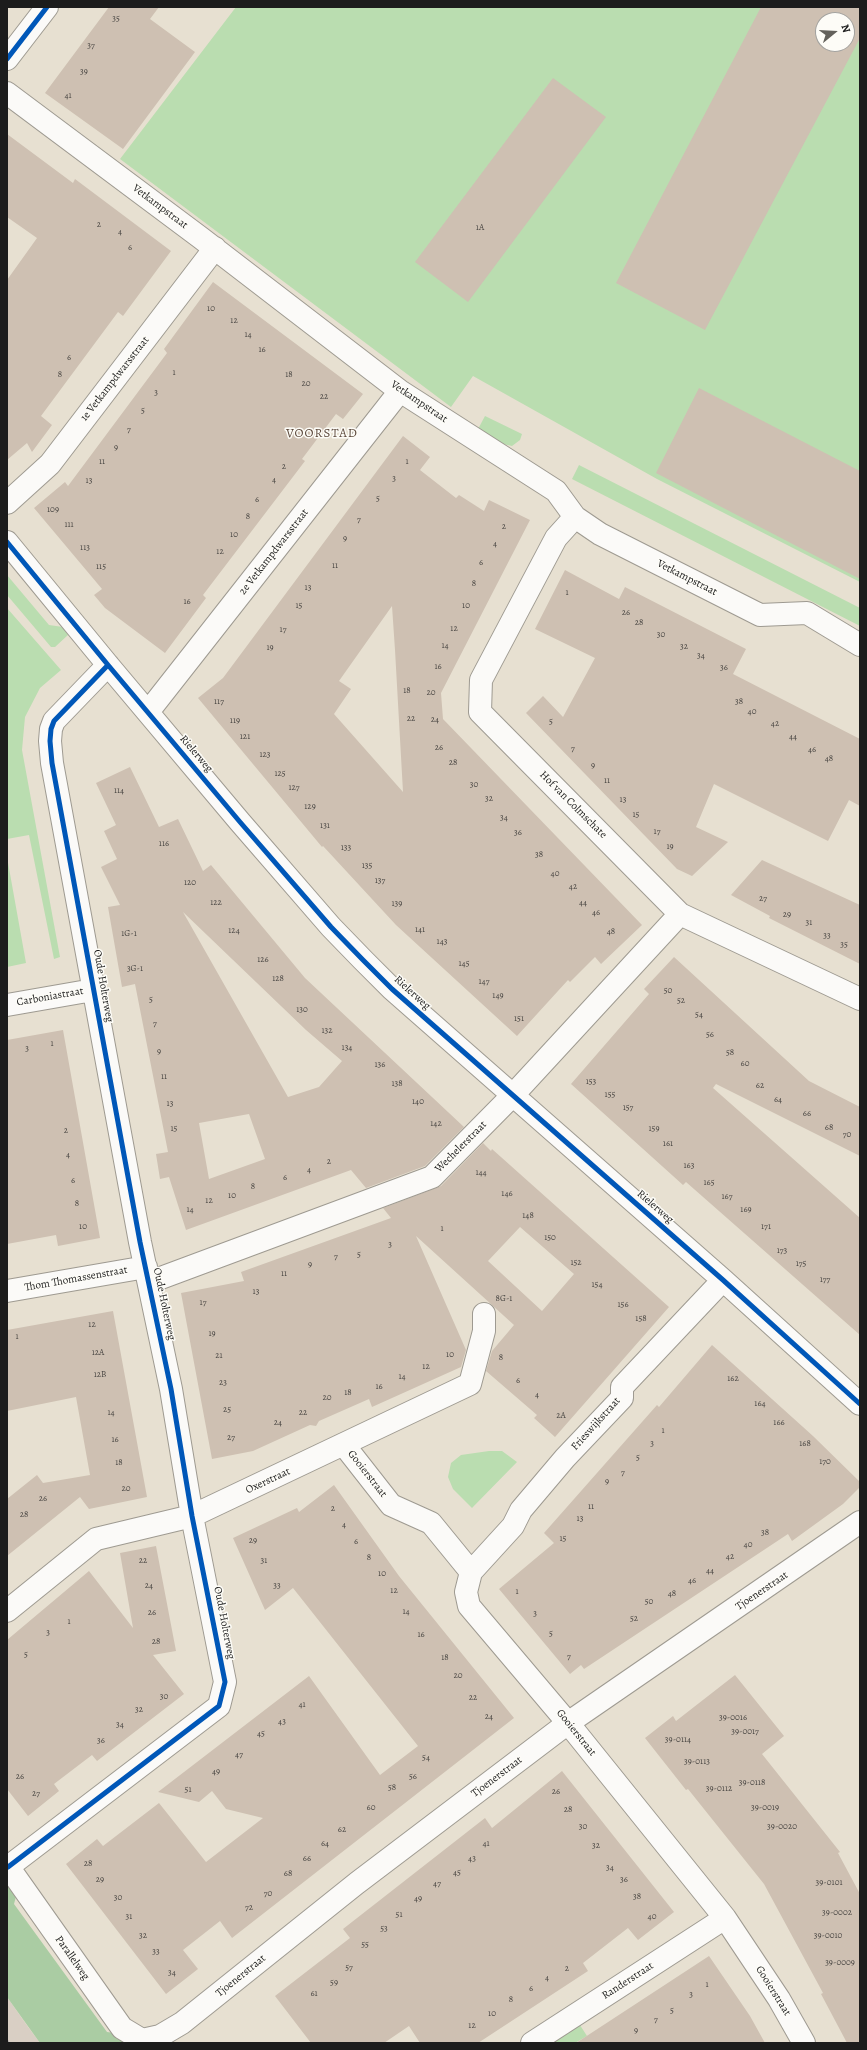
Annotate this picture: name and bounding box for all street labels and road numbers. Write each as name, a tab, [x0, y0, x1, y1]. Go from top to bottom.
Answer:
street label: Vetkampstraat	[130, 182, 190, 232]
street label: 1e Vetkampdwarsstraat	[78, 334, 152, 424]
street label: Vetkampstraat	[388, 378, 450, 426]
street label: 2e Vetkampdwarsstraat	[236, 506, 312, 598]
street label: Vetkampstraat	[655, 557, 719, 599]
street label: Rielerweg	[177, 733, 215, 775]
street label: Hof van Colmschate	[537, 769, 609, 841]
street label: Oude Holterweg	[90, 949, 116, 1023]
street label: Rielerweg	[391, 973, 433, 1013]
street label: Carboniastraat	[16, 985, 84, 1009]
street label: Wechelerstraat	[432, 1118, 490, 1176]
street label: Rielerweg	[634, 1187, 676, 1227]
street label: Thom Thomassenstraat	[24, 1263, 128, 1295]
street label: Oude Holterweg	[150, 1267, 178, 1341]
street label: Frieswijkstraat	[569, 1395, 623, 1453]
street label: Gooierstraat	[344, 1448, 390, 1500]
street label: Oxerstraat	[244, 1465, 292, 1497]
street label: Tjoenerstraat	[733, 1569, 791, 1613]
street label: Oude Holterweg	[210, 1586, 238, 1660]
street label: Gooierstraat	[553, 1707, 599, 1759]
street label: Tjoenerstraat	[469, 1754, 525, 1800]
street label: Parallelweg	[52, 1933, 92, 1983]
street label: Tjoenerstraat	[213, 1952, 269, 2000]
street label: Randerstraat	[600, 1959, 656, 2003]
street label: Gooierstraat	[752, 1964, 794, 2018]

